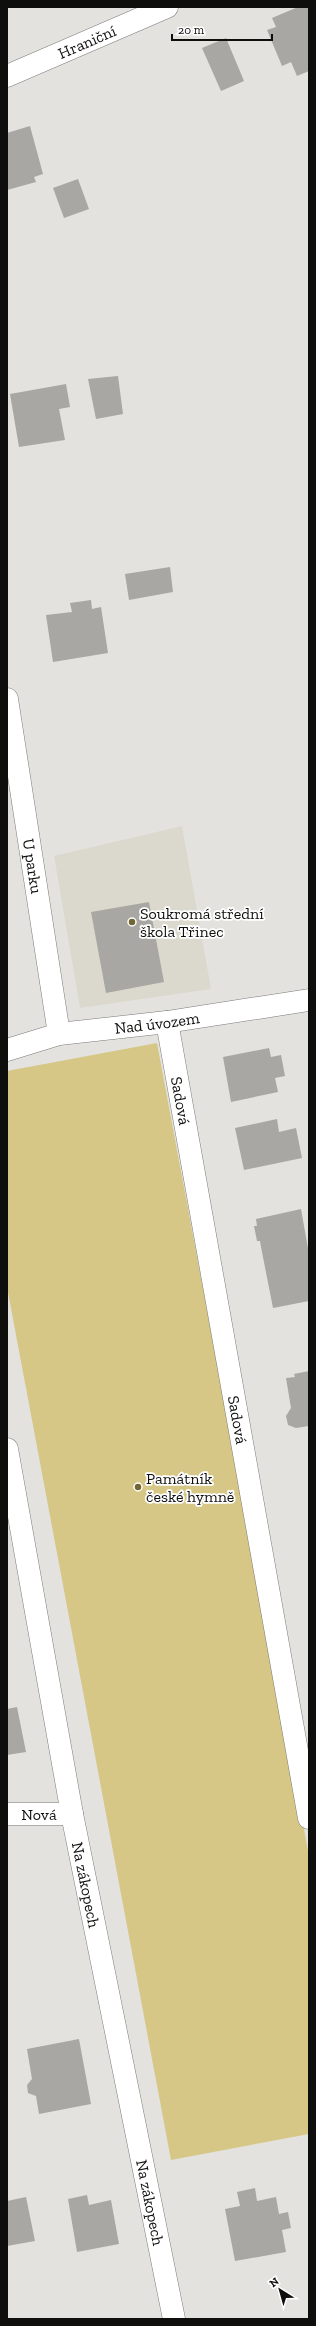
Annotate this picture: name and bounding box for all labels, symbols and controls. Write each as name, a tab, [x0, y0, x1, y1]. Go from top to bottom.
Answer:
scale bar	[172, 16, 272, 42]
street label: Hraniční	[55, 21, 119, 63]
text: 20 m	[178, 23, 205, 37]
street label: U parku	[19, 837, 46, 895]
place label: Soukromá střední škola Třinec	[140, 904, 264, 941]
marker: Soukromá střední škola Třinec	[127, 917, 137, 927]
street label: Nad úvozem	[114, 1008, 201, 1038]
street label: Sadová	[167, 1075, 194, 1127]
street label: Sadová	[224, 1394, 251, 1446]
place label: Památník české hymně	[146, 1469, 234, 1506]
marker: Památník české hymně	[133, 1482, 143, 1492]
street label: Nová	[21, 1805, 57, 1824]
street label: Na zákopech	[68, 1840, 104, 1929]
street label: Na zákopech	[132, 2158, 168, 2247]
north arrow	[260, 2270, 300, 2310]
text: N	[267, 2274, 282, 2290]

